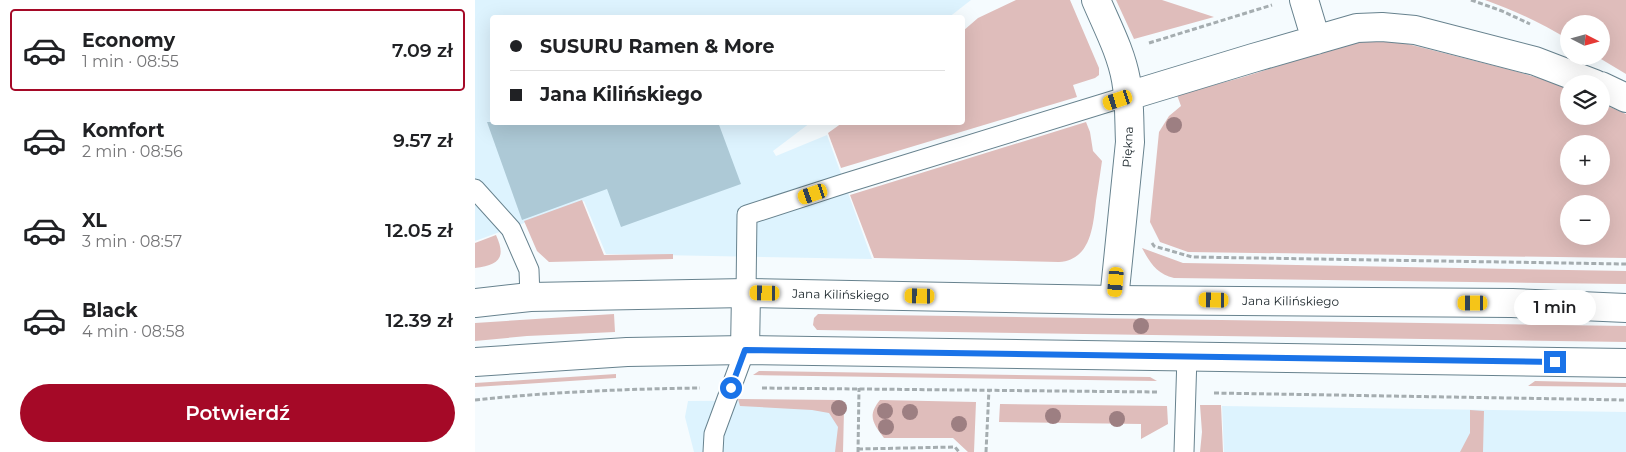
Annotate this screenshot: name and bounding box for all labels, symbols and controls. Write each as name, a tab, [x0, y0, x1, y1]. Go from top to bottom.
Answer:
north arrow	[1560, 15, 1610, 65]
map controls	[1560, 15, 1610, 245]
icon: car	[22, 28, 67, 73]
text: Economy	[82, 29, 175, 52]
text: SUSURU Ramen & More	[540, 35, 774, 58]
text: 7.09 zł	[392, 39, 453, 62]
text: 1 min · 08:55	[82, 52, 179, 71]
button: layers	[1560, 75, 1610, 125]
text: Jana Kilińskiego	[540, 83, 703, 106]
car	[1101, 88, 1134, 112]
icon: car	[22, 118, 67, 163]
text: Komfort	[82, 119, 164, 142]
street label: Piękna	[1119, 126, 1136, 168]
text: 9.57 zł	[393, 129, 453, 152]
button: +	[1560, 135, 1610, 185]
text: 2 min · 08:56	[82, 142, 183, 161]
car	[796, 182, 829, 206]
button: −	[1560, 195, 1610, 245]
icon: car	[22, 208, 67, 253]
text: XL	[82, 209, 107, 232]
text: 12.05 zł	[385, 219, 453, 242]
text: 3 min · 08:57	[82, 232, 182, 251]
car	[1107, 266, 1124, 298]
car	[749, 285, 780, 301]
street label: Jana Kilińskiego	[791, 286, 889, 303]
car	[904, 288, 935, 304]
callout: 1 min	[1514, 290, 1596, 324]
car	[1198, 292, 1229, 308]
street label: Jana Kilińskiego	[1241, 293, 1339, 309]
car	[1458, 296, 1488, 311]
icon: car	[22, 298, 67, 343]
text: 1 min	[1534, 298, 1576, 317]
text: Black	[82, 299, 138, 322]
text: 12.39 zł	[385, 309, 453, 332]
text: 4 min · 08:58	[82, 322, 185, 341]
route end	[1544, 351, 1566, 373]
route start	[720, 377, 742, 399]
button: Potwierdź	[20, 384, 455, 442]

